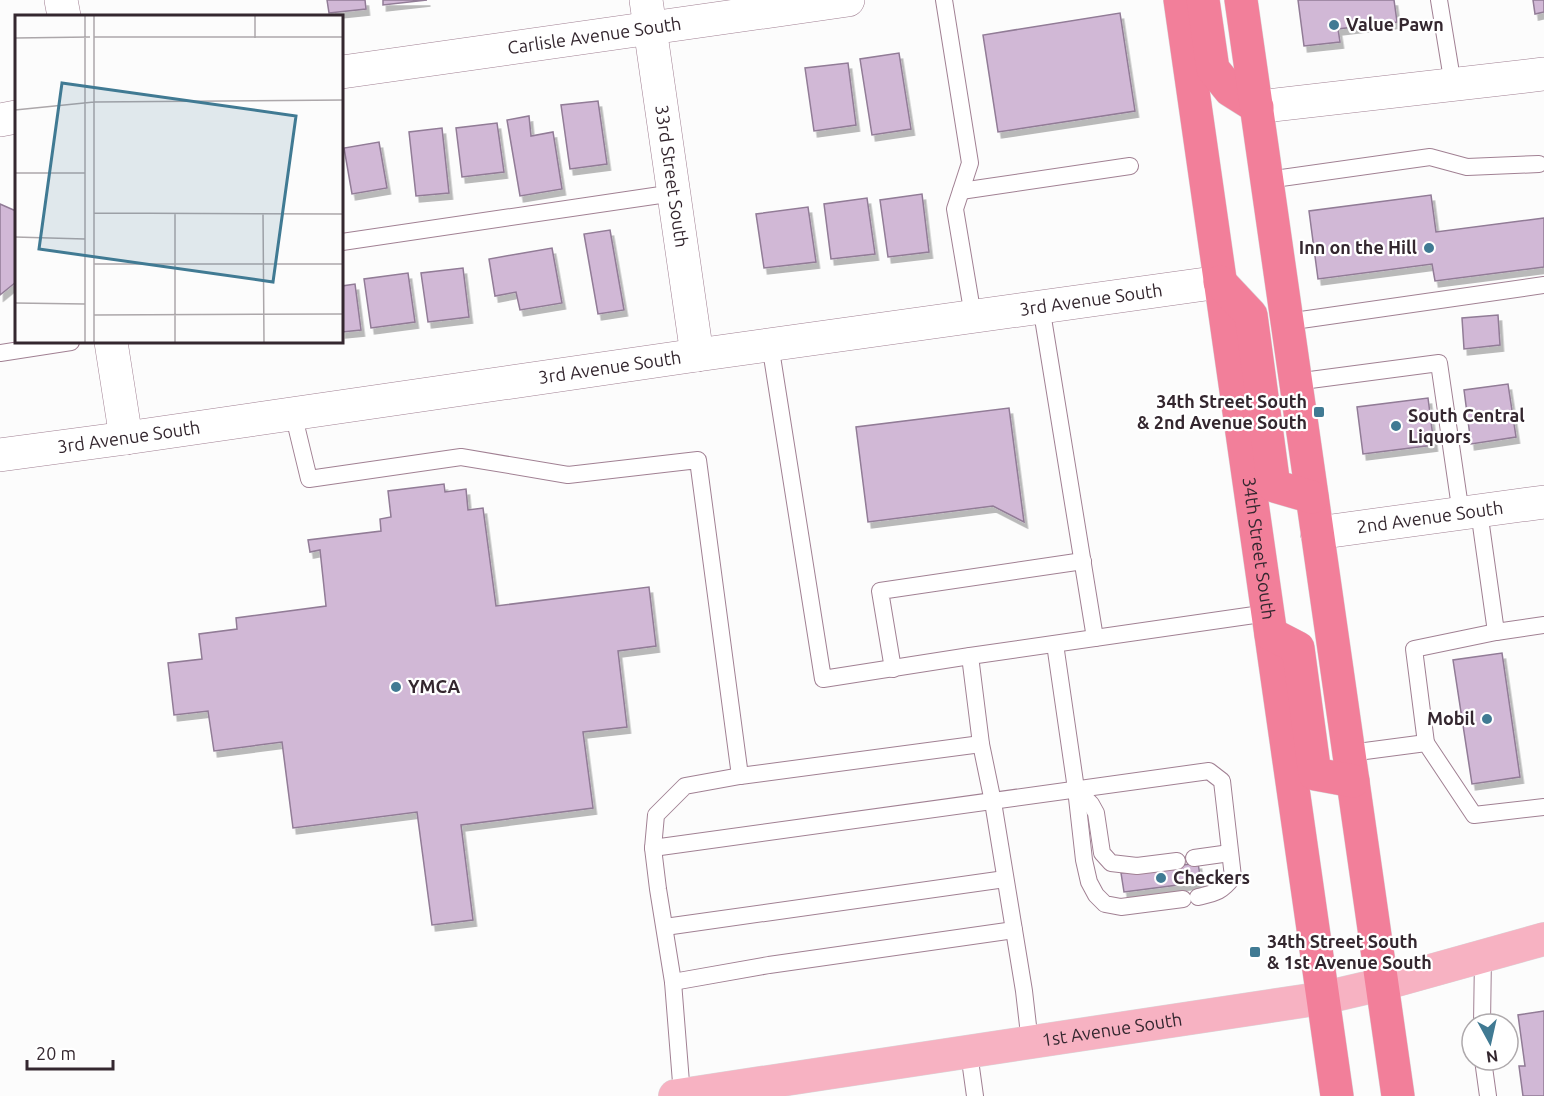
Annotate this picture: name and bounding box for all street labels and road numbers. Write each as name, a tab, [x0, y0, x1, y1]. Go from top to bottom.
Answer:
street label: Carlisle Avenue South	[506, 13, 682, 57]
street label: 33rd Street South	[652, 103, 692, 249]
street label: 3rd Avenue South	[1018, 279, 1164, 319]
street label: 3rd Avenue South	[537, 346, 682, 387]
street label: 3rd Avenue South	[56, 416, 201, 456]
street label: 34th Street South	[1239, 476, 1280, 621]
street label: 2nd Avenue South	[1355, 497, 1504, 536]
street label: 1st Avenue South	[1040, 1008, 1183, 1049]

